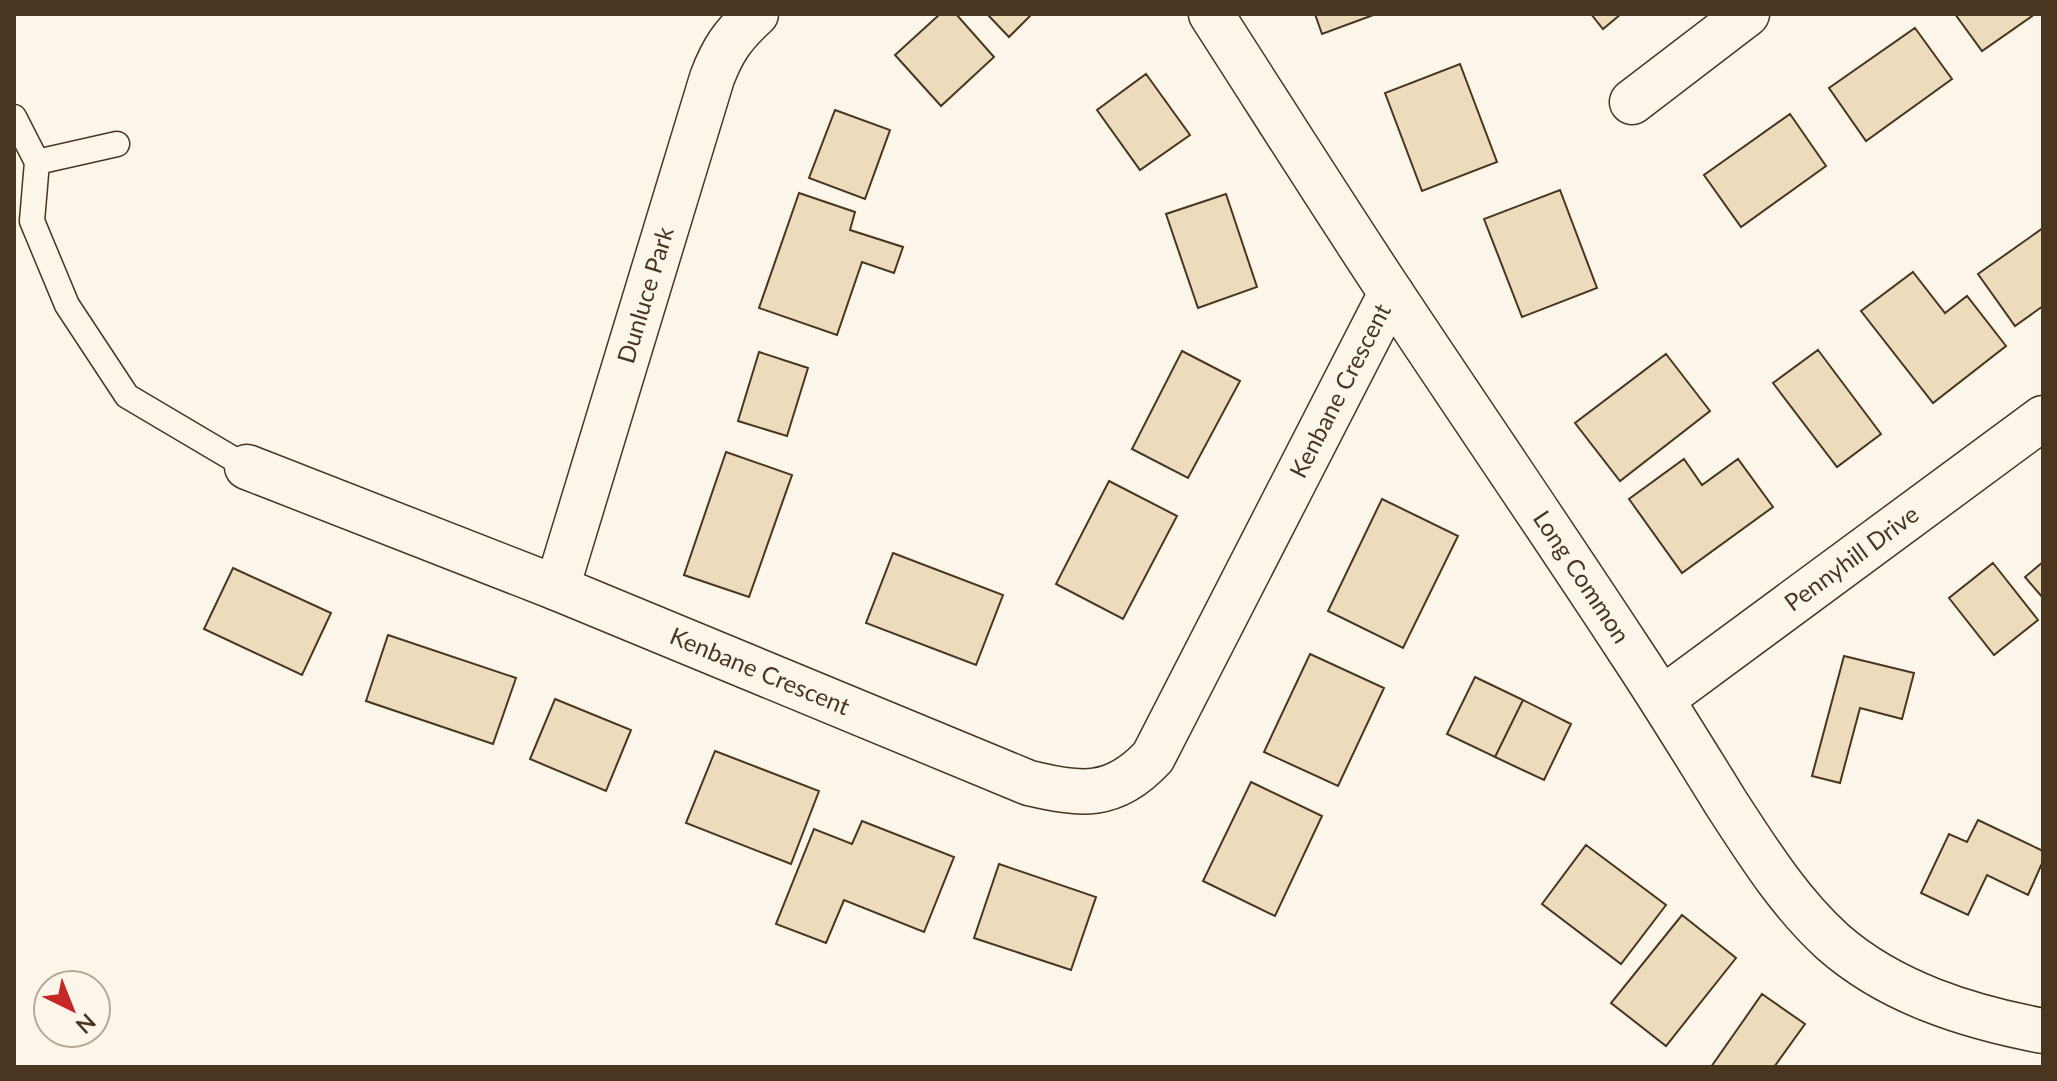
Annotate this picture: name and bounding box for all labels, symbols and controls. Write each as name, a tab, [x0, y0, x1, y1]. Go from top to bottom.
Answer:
street label: Dunluce Park	[610, 222, 679, 366]
street label: Kenbane Crescent	[1283, 298, 1396, 482]
street label: Pennyhill Drive	[1778, 499, 1924, 617]
street label: Long Common	[1528, 505, 1637, 648]
street label: Kenbane Crescent	[666, 620, 855, 720]
north arrow	[32, 969, 112, 1049]
text: N	[71, 1008, 101, 1040]

